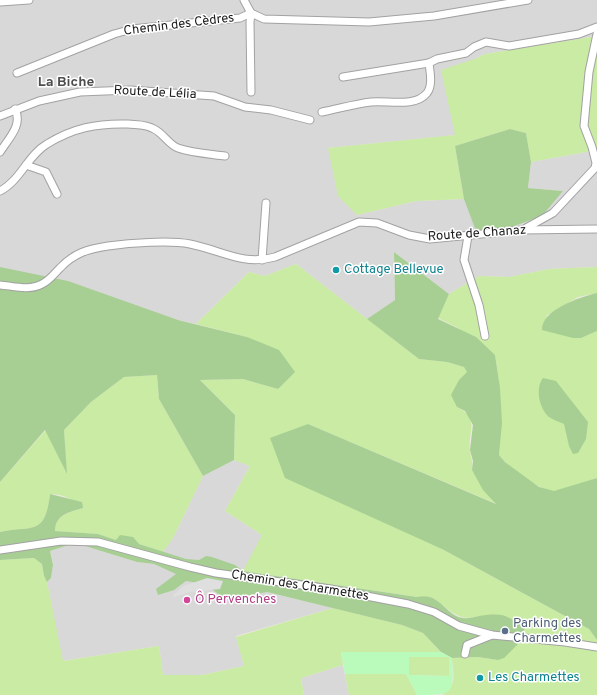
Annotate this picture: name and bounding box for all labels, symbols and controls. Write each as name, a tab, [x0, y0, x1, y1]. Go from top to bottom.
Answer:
street label: Chemin des Cèdres	[123, 10, 235, 40]
district label: La Biche	[38, 74, 94, 91]
street label: Route de Lélia	[113, 83, 197, 103]
street label: Route de Chanaz	[427, 223, 527, 245]
place label: Cottage Bellevue	[344, 262, 444, 278]
marker: Cottage Bellevue	[331, 265, 341, 275]
street label: Chemin des Charmettes	[230, 567, 370, 605]
place label: Ô Pervenches	[195, 590, 276, 608]
marker: Ô Pervenches	[182, 595, 192, 605]
place label: Parking des Charmettes	[513, 616, 581, 647]
marker: Parking des Charmettes	[500, 626, 510, 636]
place label: Les Charmettes	[488, 670, 580, 686]
marker: Les Charmettes	[475, 673, 485, 683]

